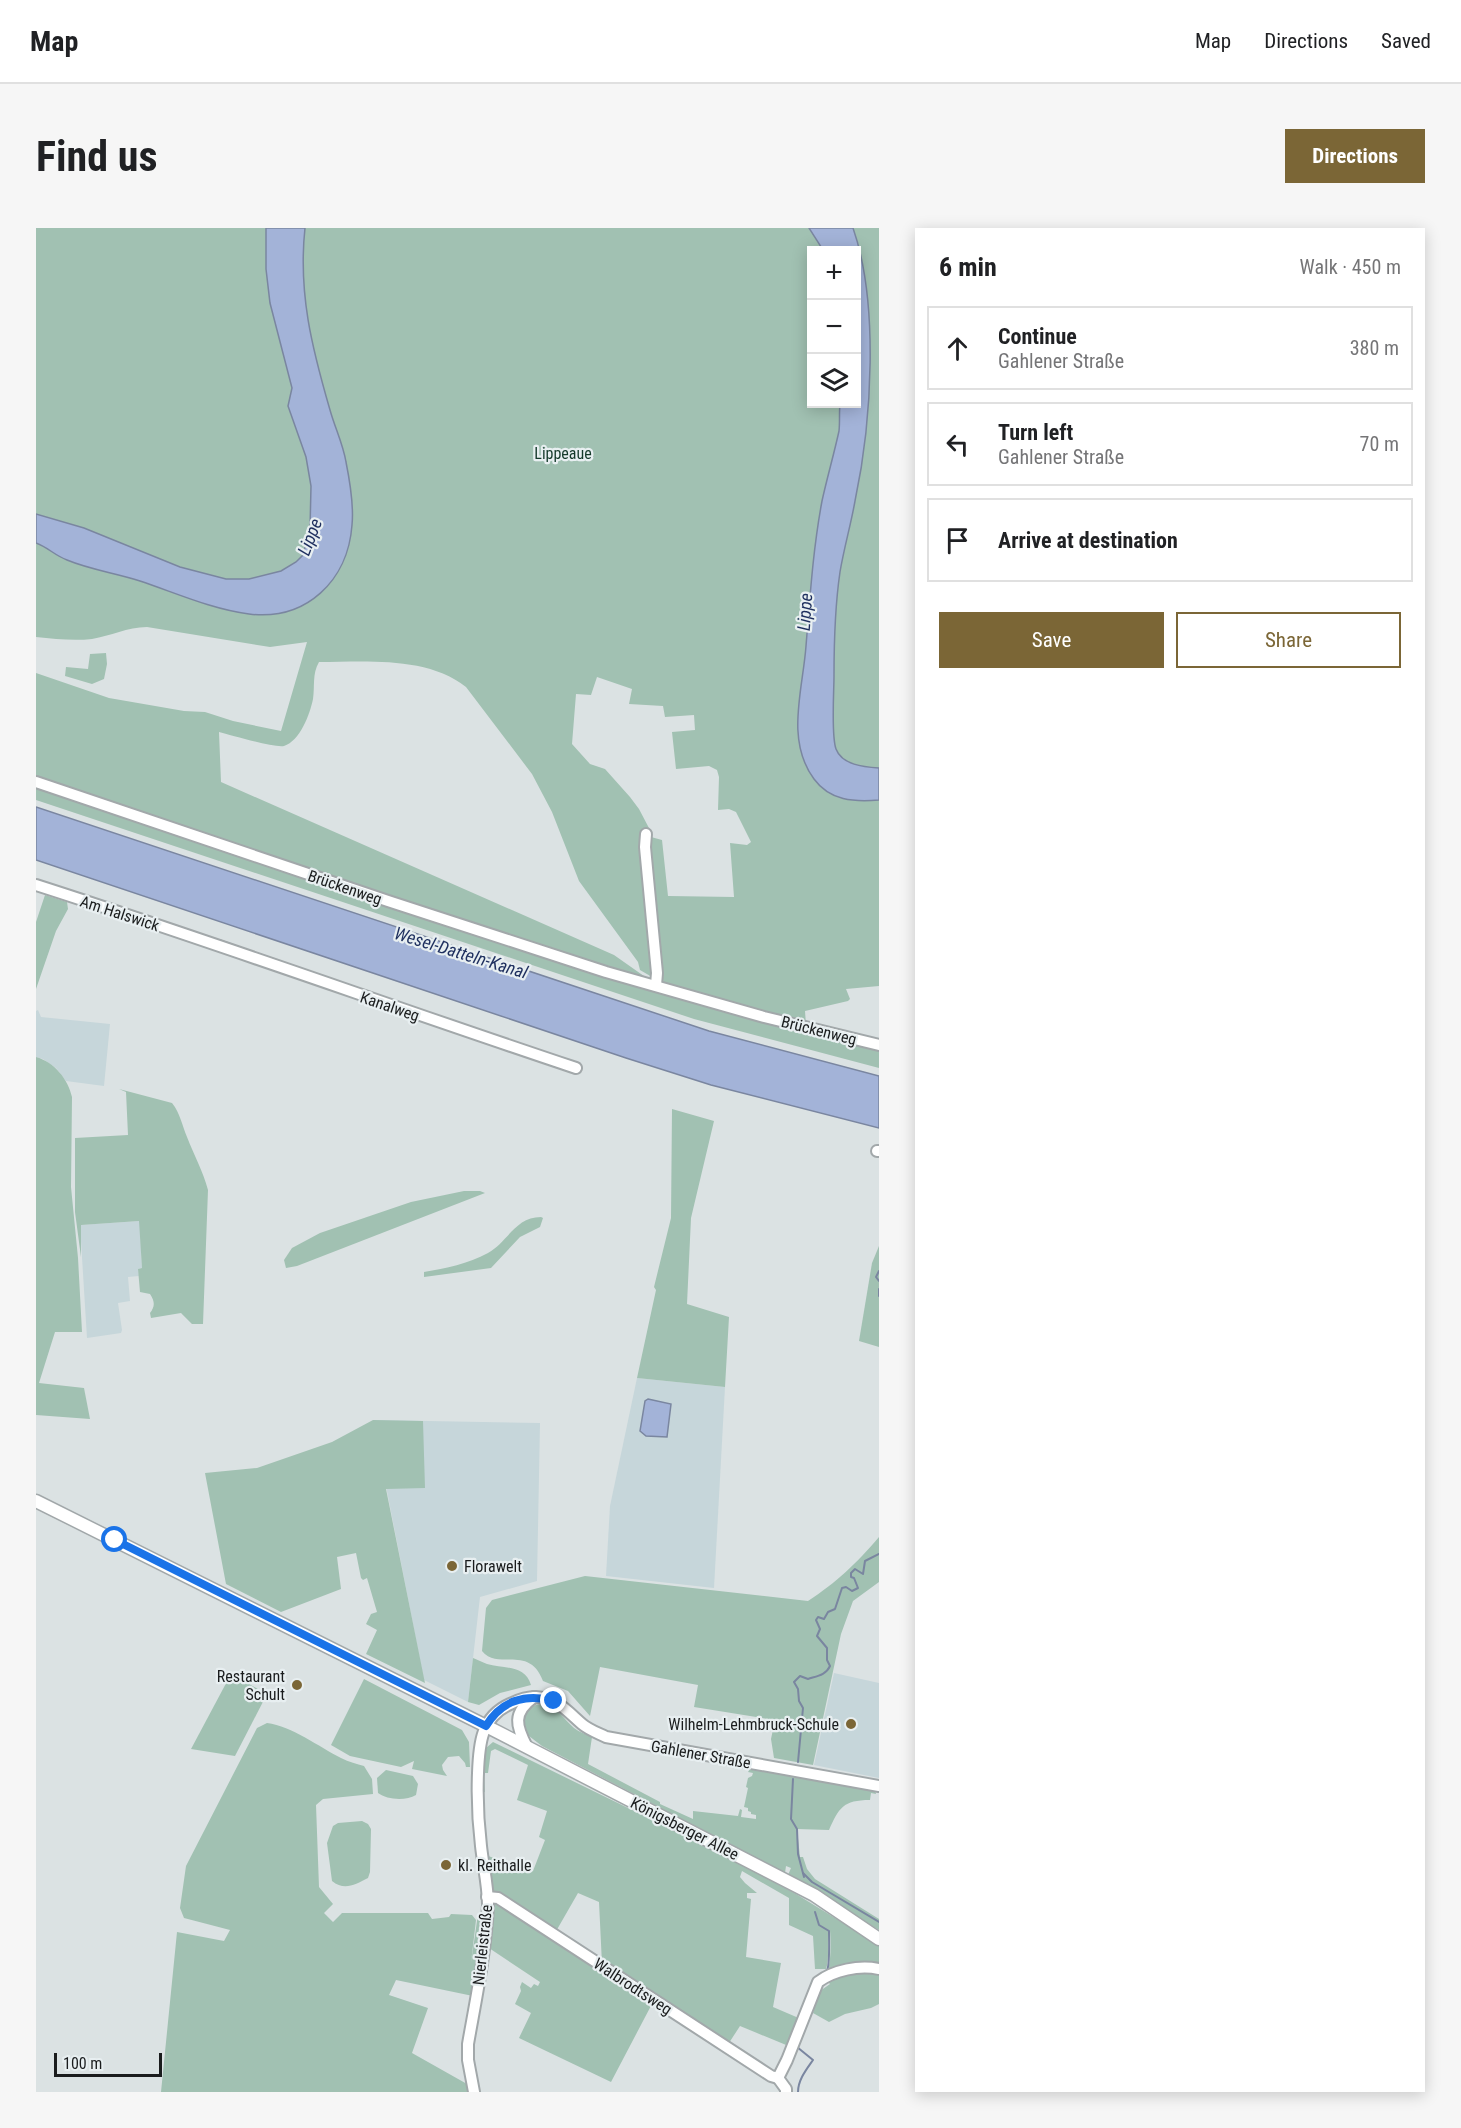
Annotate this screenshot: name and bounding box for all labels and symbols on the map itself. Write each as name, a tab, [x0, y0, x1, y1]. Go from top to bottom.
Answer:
park label: Lippeaue	[534, 444, 592, 463]
water label: Lippe	[293, 515, 326, 558]
water label: Lippe	[793, 592, 816, 632]
street label: Brückenweg	[305, 866, 384, 909]
street label: Am Halswick	[78, 892, 163, 935]
water label: Wesel-Datteln-Kanal	[392, 922, 531, 983]
street label: Kanalweg	[358, 988, 422, 1025]
street label: Brückenweg	[779, 1012, 858, 1049]
route start	[101, 1526, 127, 1552]
place label: Florawelt	[464, 1557, 522, 1576]
marker: Florawelt	[445, 1559, 459, 1573]
place label: Restaurant Schult	[217, 1667, 285, 1704]
marker: Restaurant Schult	[290, 1678, 304, 1692]
route end	[540, 1687, 566, 1713]
place label: Wilhelm-Lehmbruck-Schule	[668, 1715, 839, 1734]
marker: Wilhelm-Lehmbruck-Schule	[844, 1717, 858, 1731]
street label: Gahlener Straße	[650, 1736, 752, 1773]
street label: Königsberger Allee	[628, 1793, 742, 1864]
place label: kl. Reithalle	[458, 1856, 531, 1875]
marker: kl. Reithalle	[439, 1858, 453, 1872]
street label: Nierleistraße	[469, 1904, 496, 1986]
street label: Walbrodtsweg	[590, 1954, 676, 2019]
scale bar	[54, 2050, 162, 2078]

